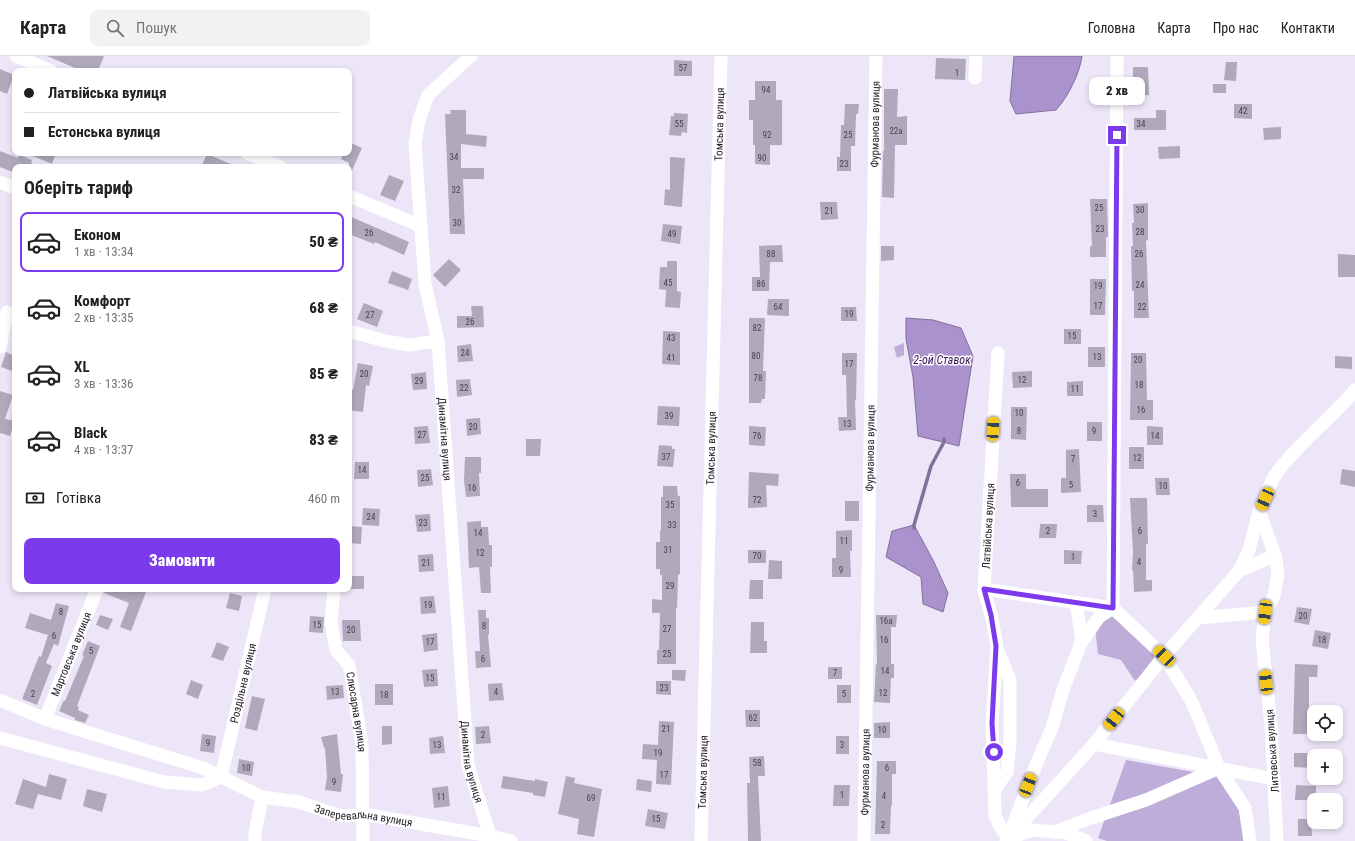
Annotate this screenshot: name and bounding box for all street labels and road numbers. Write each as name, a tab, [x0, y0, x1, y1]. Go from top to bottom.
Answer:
street label: Фурманова вулиця	[868, 81, 883, 167]
street label: Томська вулиця	[712, 87, 727, 161]
street label: Динамітна вулиця	[435, 397, 454, 481]
street label: Фурманова вулиця	[863, 405, 878, 491]
street label: Томська вулиця	[704, 411, 719, 485]
street label: Латвiйська вулиця	[980, 483, 997, 569]
street label: Мартовська вулиця	[49, 610, 94, 698]
street label: Роздільна вулиця	[228, 642, 259, 724]
street label: Слюсарна вулиця	[343, 671, 368, 752]
street label: Литовська вулиця	[1263, 709, 1282, 793]
street label: Динамітна вулиця	[458, 720, 485, 804]
street label: Фурманова вулиця	[858, 729, 873, 815]
street label: Томська вулиця	[696, 735, 711, 809]
street label: Заперевальна вулиця	[313, 802, 413, 829]

